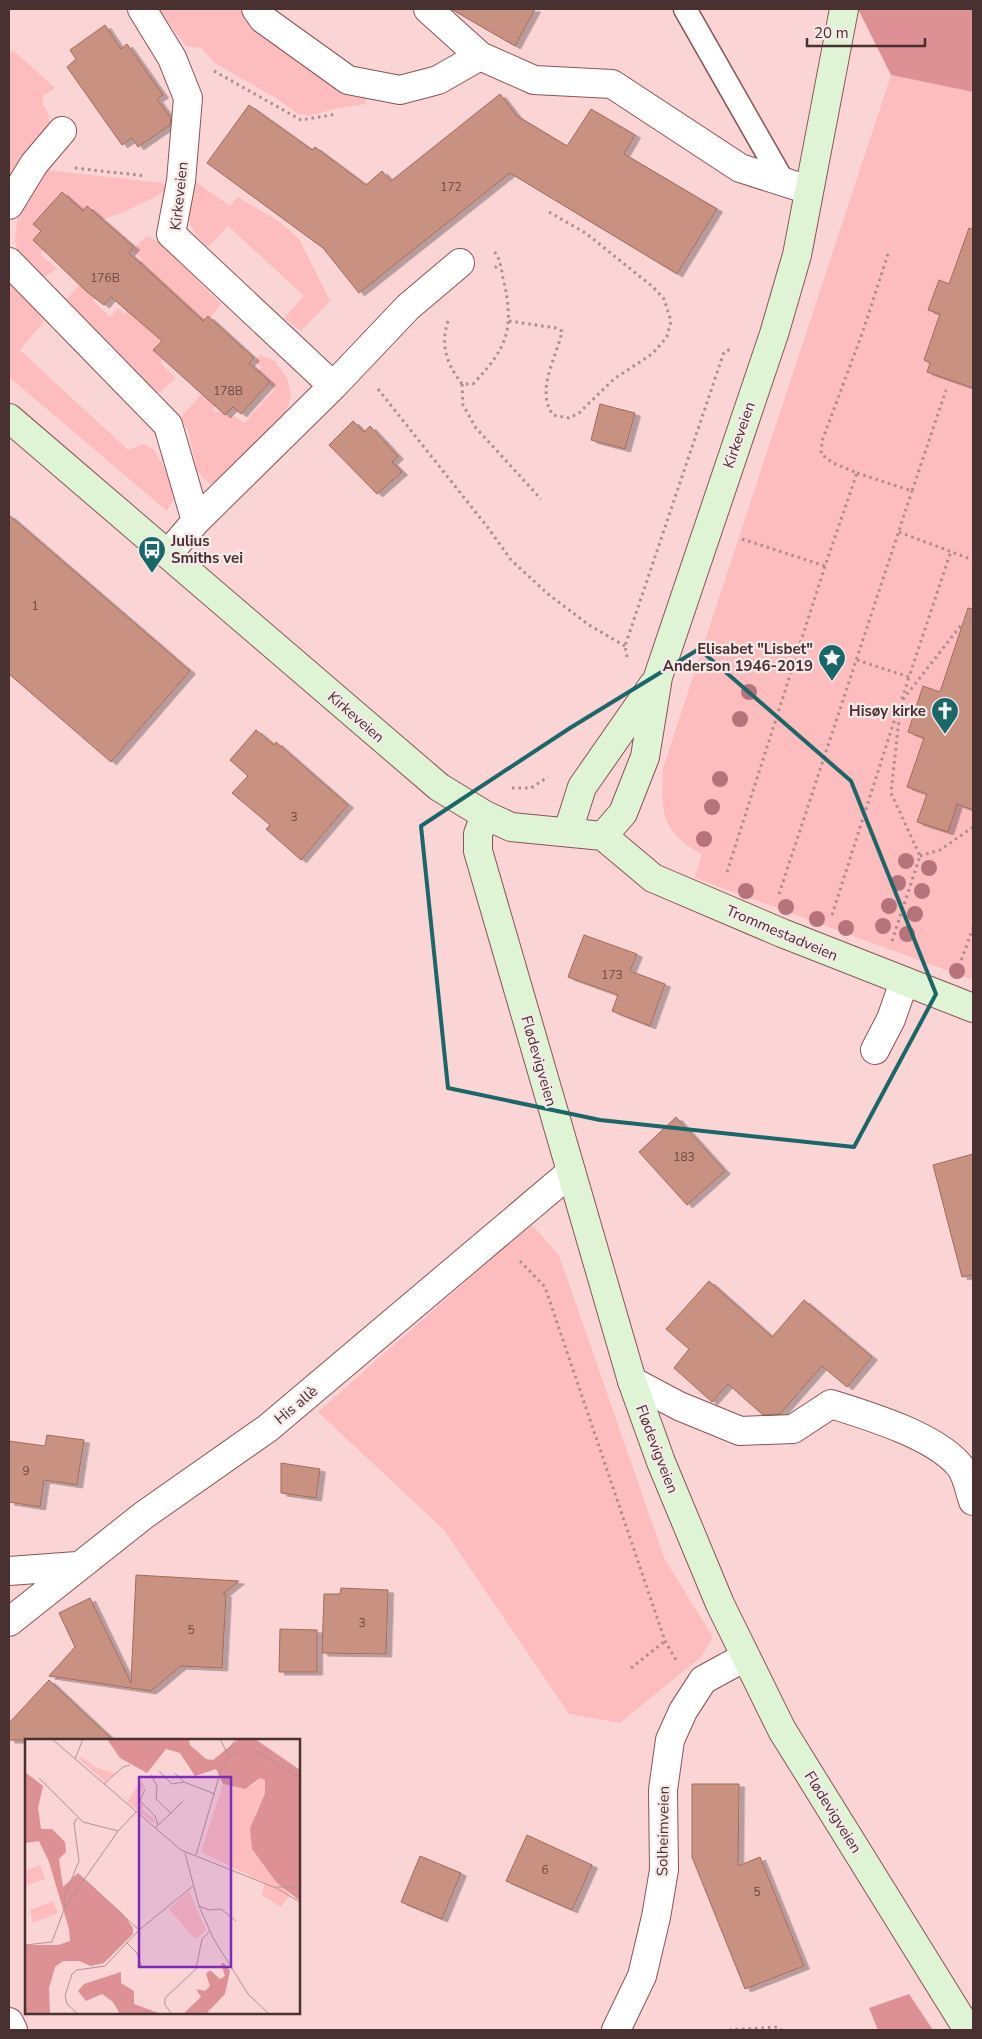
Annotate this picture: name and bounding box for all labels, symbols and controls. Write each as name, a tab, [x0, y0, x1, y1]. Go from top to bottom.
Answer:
scale bar	[807, 15, 924, 47]
text: 20 m	[814, 23, 849, 43]
street label: Kirkeveien	[165, 161, 193, 231]
house number: 172	[440, 179, 462, 195]
house number: 176B	[90, 270, 120, 286]
house number: 178B	[213, 383, 243, 399]
street label: Kirkeveien	[718, 399, 760, 471]
place label: Julius Smiths vei	[170, 531, 243, 568]
bus stop icon: Julius Smiths vei	[137, 535, 167, 574]
house number: 1	[31, 598, 39, 614]
place label: Elisabet "Lisbet" Anderson 1946-2019	[663, 639, 813, 676]
place icon: Elisabet "Lisbet" Anderson 1946-2019	[817, 643, 847, 682]
street label: Kirkeveien	[323, 687, 389, 747]
church icon: Hisøy kirke	[930, 696, 960, 735]
place label: Hisøy kirke	[849, 701, 926, 721]
house number: 3	[290, 809, 298, 825]
street label: Trommestadveien	[723, 900, 841, 966]
house number: 173	[601, 967, 623, 983]
street label: Flødevigveien	[517, 1013, 561, 1109]
house number: 183	[673, 1149, 695, 1165]
street label: His allè	[270, 1381, 322, 1429]
street label: Flødevigveien	[631, 1402, 683, 1496]
house number: 9	[22, 1463, 30, 1479]
house number: 3	[358, 1615, 366, 1631]
house number: 5	[187, 1622, 195, 1638]
inset map	[25, 1739, 300, 2014]
street label: Flødevigveien	[800, 1767, 866, 1857]
street label: Solheimveien	[652, 1786, 674, 1876]
house number: 6	[541, 1862, 549, 1878]
house number: 5	[753, 1884, 761, 1900]

